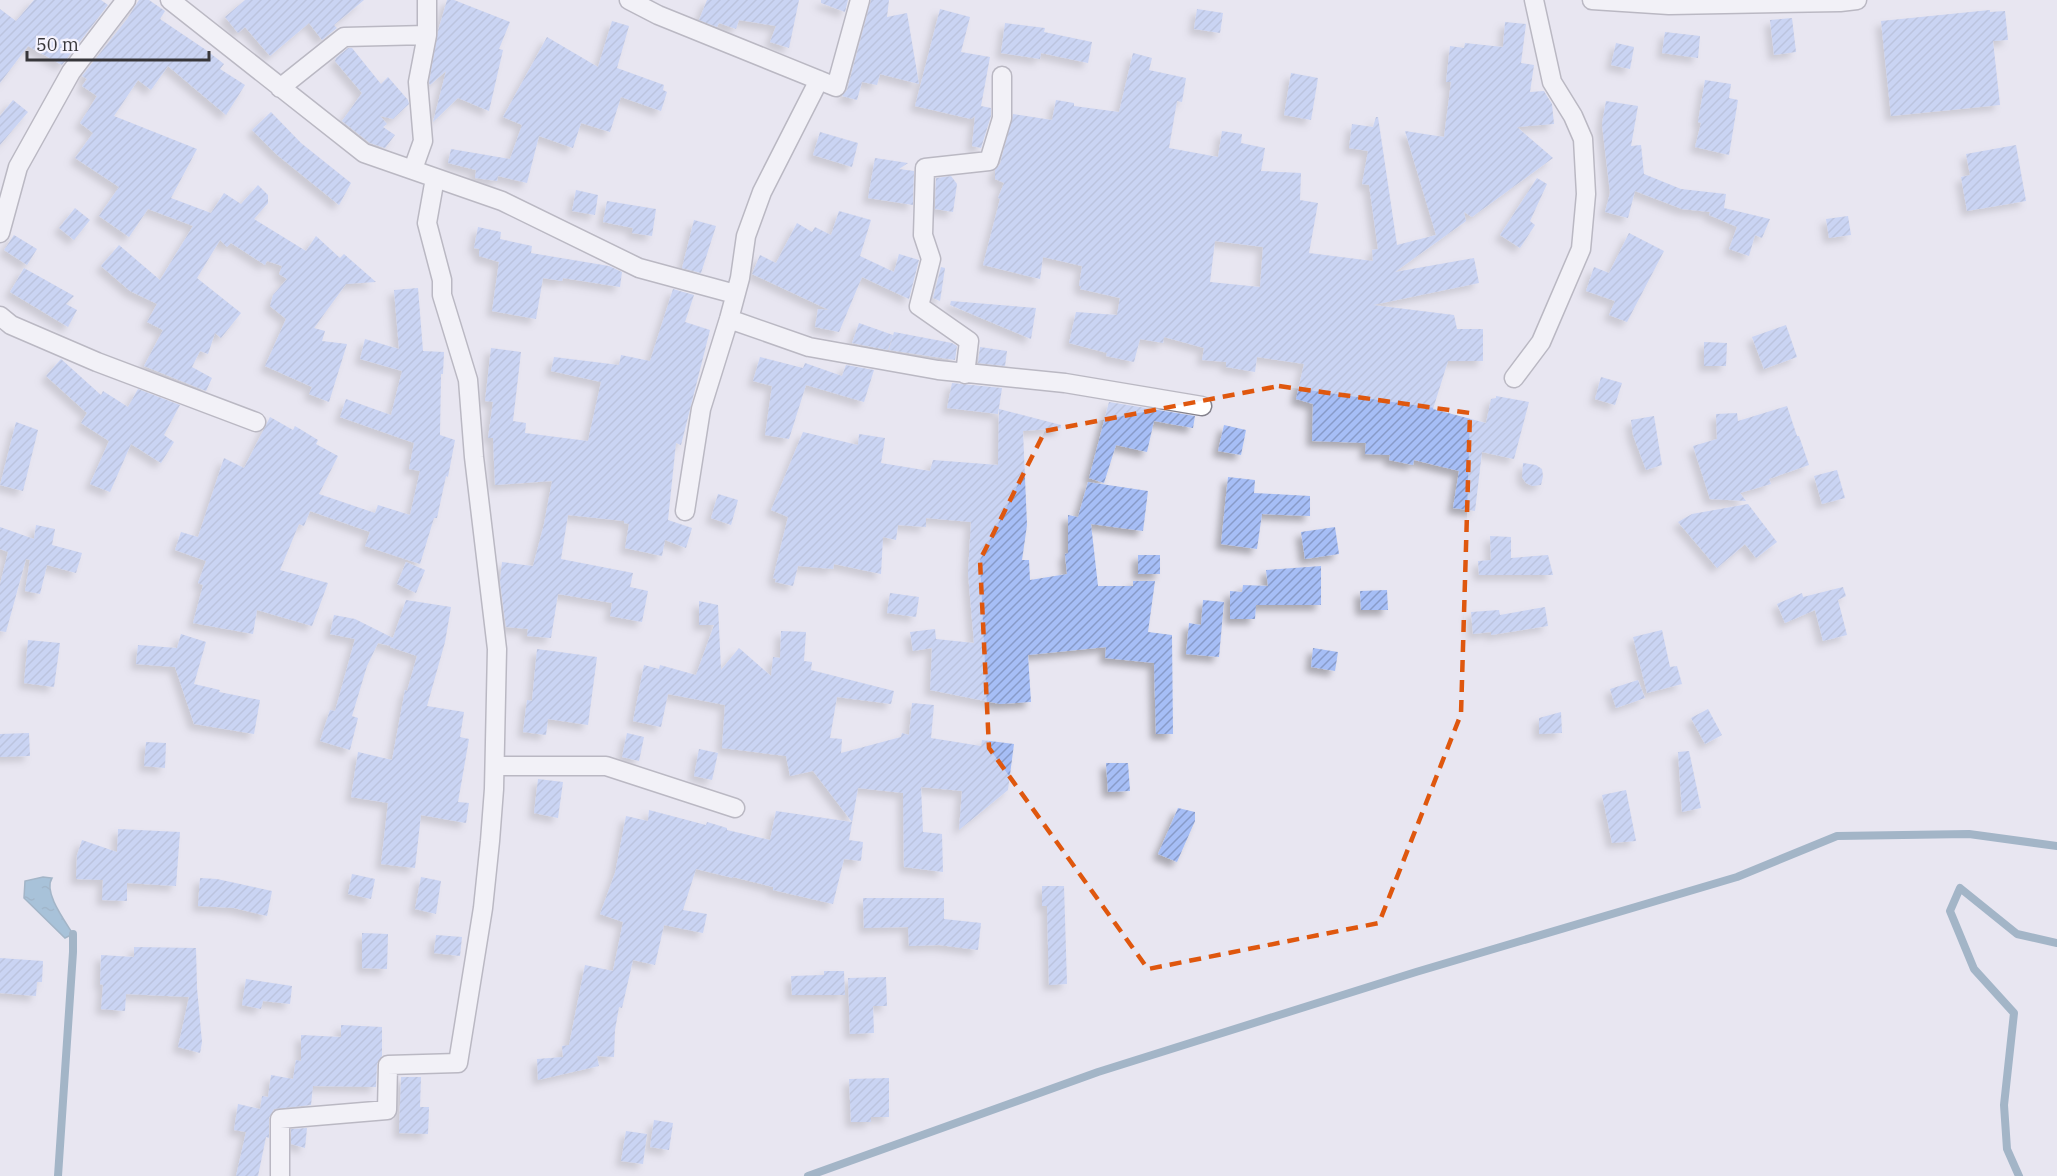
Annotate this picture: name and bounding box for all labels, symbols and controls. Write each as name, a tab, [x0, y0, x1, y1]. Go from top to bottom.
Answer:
scale bar	[27, 24, 208, 62]
text: 50 m	[36, 33, 79, 56]

